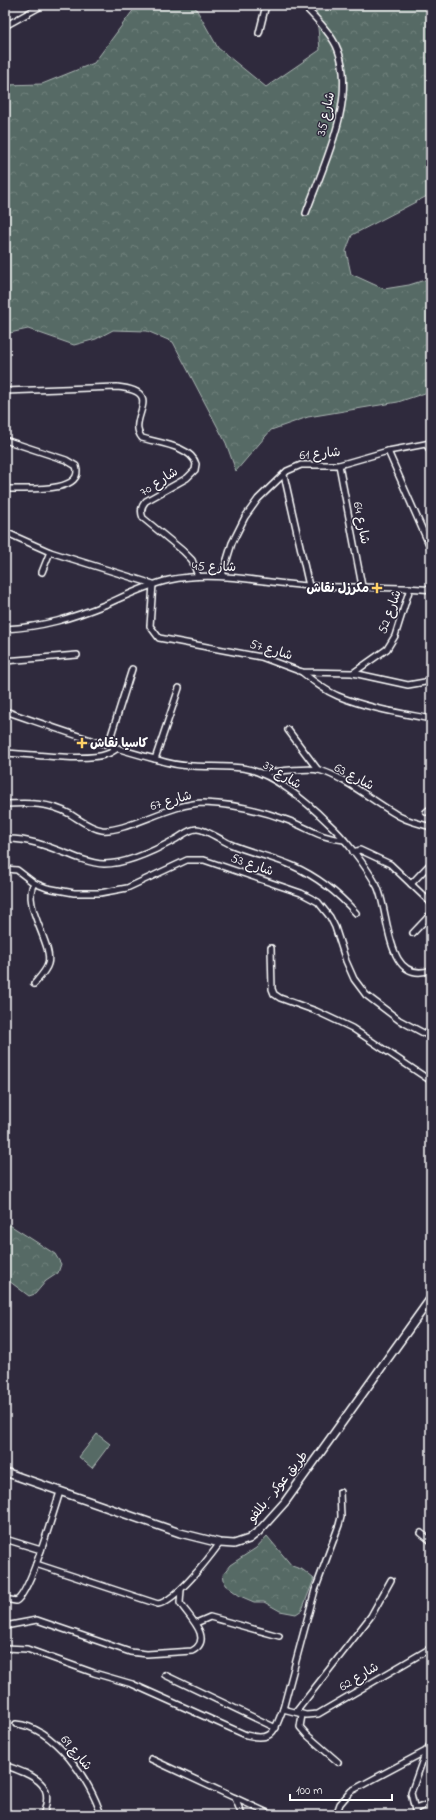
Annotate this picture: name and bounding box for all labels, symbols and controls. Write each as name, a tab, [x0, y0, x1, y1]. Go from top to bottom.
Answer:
street label: شارع 35	[312, 90, 340, 138]
street label: شارع 61	[299, 443, 341, 465]
street label: شارع 70	[136, 462, 182, 502]
street label: شارع 64	[348, 500, 374, 546]
street label: شارع 45	[192, 557, 236, 577]
place label: مكرزل نقاش	[306, 579, 369, 598]
marker: مكرزل نقاش	[372, 583, 382, 593]
street label: شارع 52	[373, 587, 407, 637]
street label: شارع 57	[247, 634, 295, 666]
place label: كاسيا نقاش	[90, 734, 148, 753]
marker: كاسيا نقاش	[77, 738, 87, 748]
street label: شارع 37	[259, 756, 305, 794]
street label: شارع 63	[331, 759, 377, 795]
street label: شارع 67	[148, 786, 194, 816]
street label: شارع 53	[228, 849, 276, 881]
street label: طريق عوكر - بللفو	[243, 1447, 313, 1528]
street label: شارع 62	[335, 1658, 383, 1696]
street label: شارع 69	[56, 1731, 96, 1775]
scale bar	[290, 1776, 392, 1802]
text: 100 m	[296, 1782, 323, 1800]

